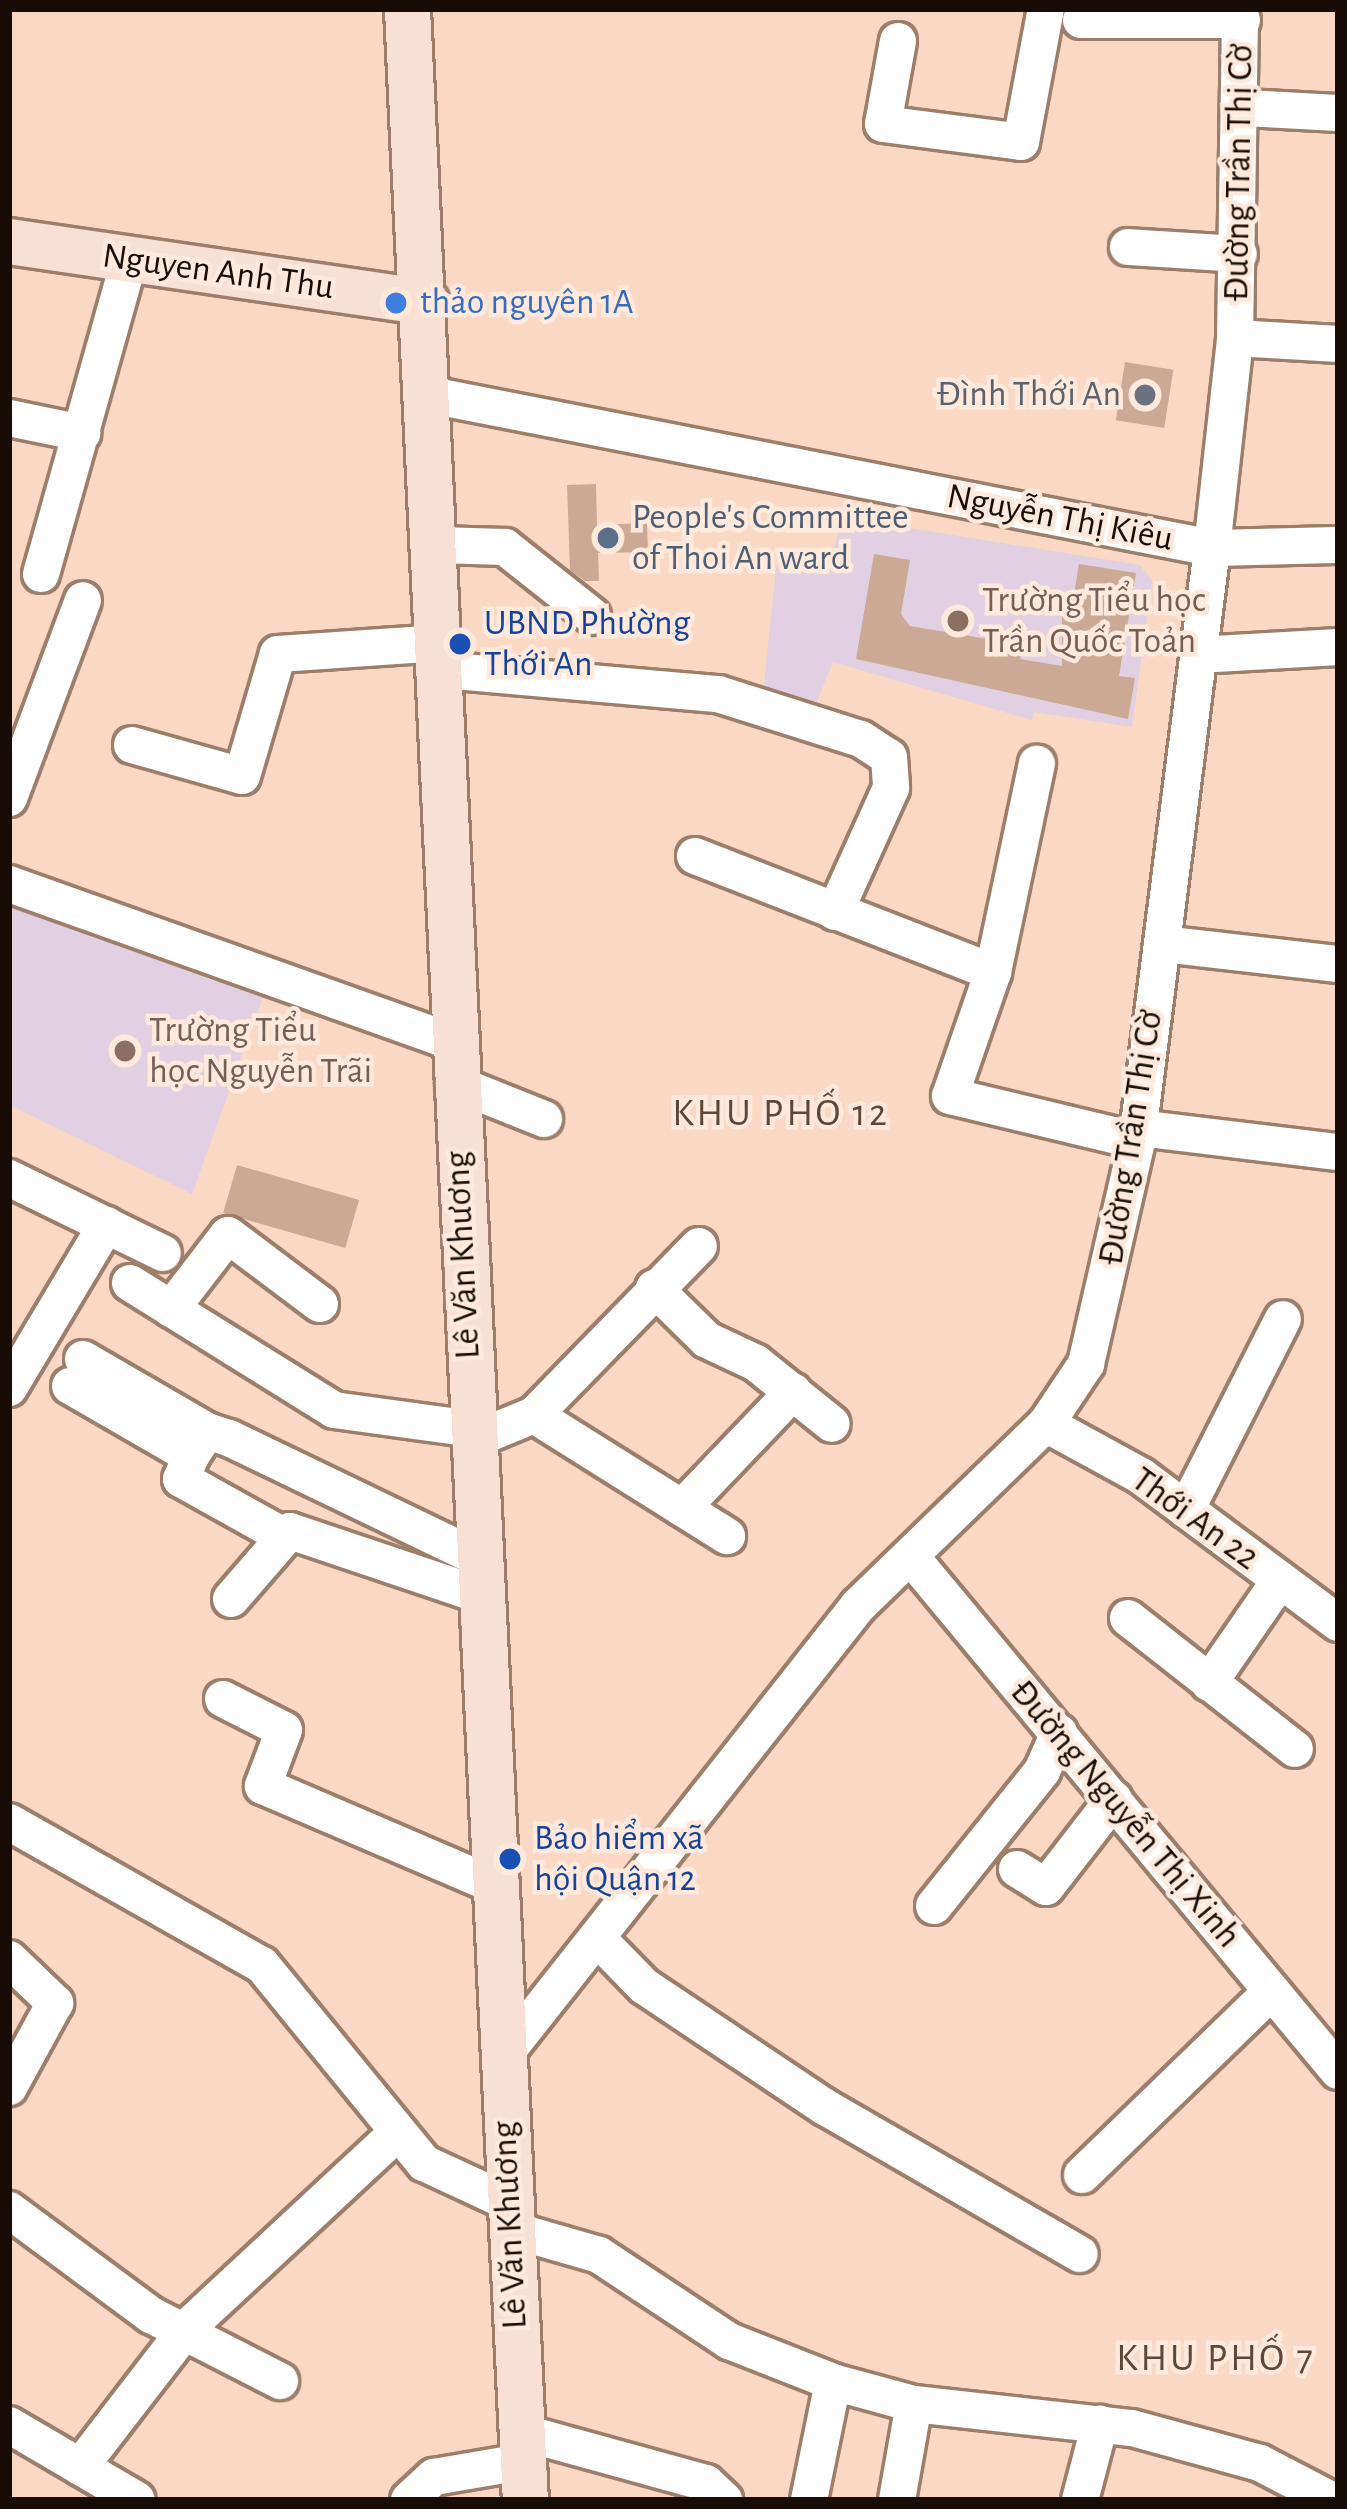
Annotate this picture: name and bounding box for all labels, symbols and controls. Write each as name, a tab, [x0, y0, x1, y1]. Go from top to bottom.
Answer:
street label: Đường Trần Thị Cờ	[1215, 44, 1263, 302]
street label: Nguyen Anh Thu	[100, 234, 336, 310]
place label: thảo nguyên 1A	[420, 281, 634, 325]
marker: thảo nguyên 1A	[383, 290, 409, 316]
place label: Đình Thới An	[937, 373, 1121, 417]
marker: Đình Thới An	[1132, 382, 1158, 408]
street label: Nguyễn Thị Kiêu	[943, 475, 1177, 561]
place label: People's Committee of Thoi An ward	[632, 495, 909, 580]
marker: People's Committee of Thoi An ward	[595, 525, 621, 551]
place label: Trường Tiểu học Trần Quốc Toản	[982, 578, 1205, 663]
place label: UBND Phường Thới An	[484, 601, 690, 686]
marker: Trường Tiểu học Trần Quốc Toản	[945, 608, 971, 634]
marker: UBND Phường Thới An	[447, 631, 473, 657]
place label: Trường Tiểu học Nguyễn Trãi	[149, 1008, 372, 1093]
street label: Đường Trần Thị Cờ	[1090, 1008, 1172, 1268]
marker: Trường Tiểu học Nguyễn Trãi	[112, 1038, 138, 1064]
district label: KHU PHỐ 12	[672, 1091, 890, 1137]
street label: Lê Văn Khương	[436, 1150, 490, 1360]
street label: Thới An 22	[1123, 1458, 1267, 1580]
street label: Đường Nguyễn Thị Xinh	[1000, 1671, 1250, 1957]
place label: Bảo hiểm xã hội Quận 12	[534, 1816, 704, 1901]
marker: Bảo hiểm xã hội Quận 12	[497, 1846, 523, 1872]
street label: Lê Văn Khương	[483, 2120, 537, 2330]
district label: KHU PHỐ 7	[1116, 2336, 1316, 2382]

